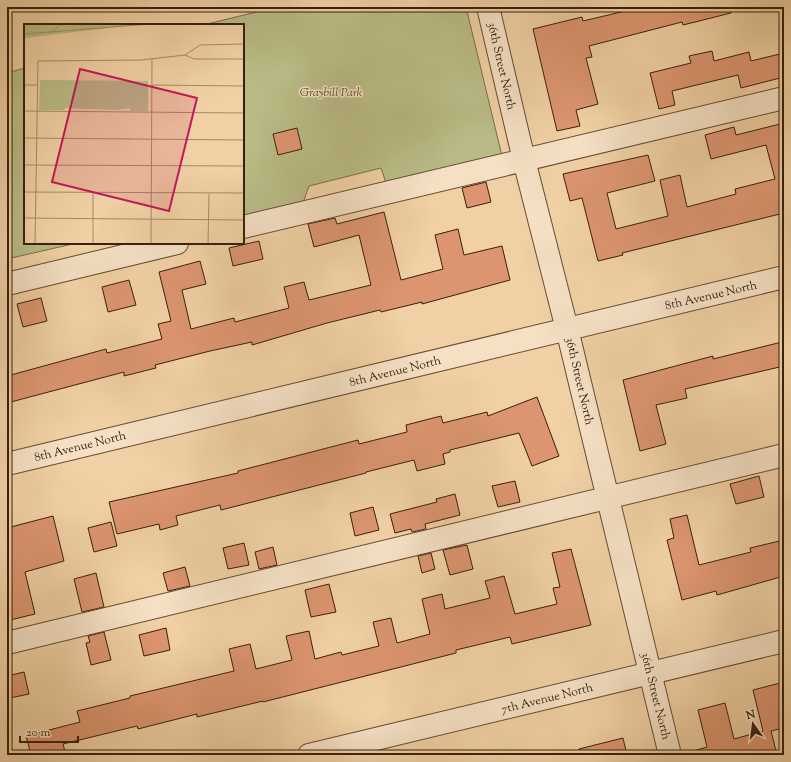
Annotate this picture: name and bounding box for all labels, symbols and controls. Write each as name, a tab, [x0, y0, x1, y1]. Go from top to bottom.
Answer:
street label: 36th Street North	[482, 21, 520, 112]
inset map	[24, 24, 244, 244]
park label: Graybill Park	[300, 84, 363, 102]
street label: 8th Avenue North	[663, 277, 759, 315]
street label: 36th Street North	[560, 336, 598, 427]
street label: 8th Avenue North	[347, 352, 443, 392]
street label: 8th Avenue North	[32, 427, 128, 467]
street label: 36th Street North	[635, 651, 675, 742]
street label: 7th Avenue North	[499, 679, 595, 719]
north arrow	[733, 704, 773, 744]
text: N	[744, 706, 757, 724]
scale bar	[20, 718, 78, 744]
text: 20 m	[26, 724, 51, 742]

